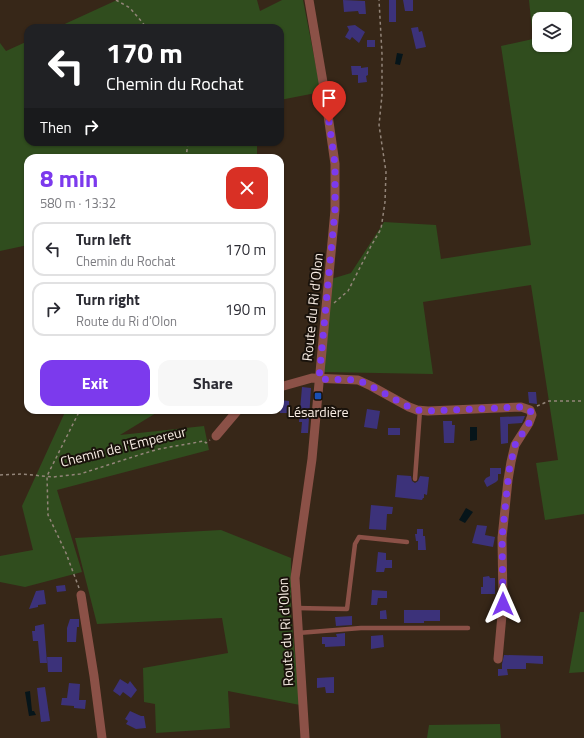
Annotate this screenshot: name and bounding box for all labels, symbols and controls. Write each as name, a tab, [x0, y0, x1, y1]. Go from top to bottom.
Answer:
map controls	[532, 12, 572, 52]
button: layers	[532, 12, 572, 52]
text: 170 m	[106, 31, 183, 74]
icon: left	[40, 40, 92, 92]
text: Chemin du Rochat	[106, 70, 243, 97]
pin	[312, 81, 346, 122]
icon: arrive	[318, 87, 340, 109]
text: Then	[40, 116, 72, 139]
icon: right	[80, 116, 102, 138]
text: 8 min	[40, 160, 98, 196]
button: close	[226, 167, 268, 209]
text: 580 m · 13:32	[40, 193, 116, 213]
text: Turn left	[76, 228, 131, 251]
icon: left	[42, 238, 64, 260]
text: 170 m	[225, 238, 266, 261]
text: Chemin du Rochat	[76, 251, 175, 271]
street label: Route du Ri d'Olon	[296, 252, 328, 362]
text: Turn right	[76, 288, 140, 311]
icon: right	[42, 298, 64, 320]
text: 190 m	[225, 298, 266, 321]
text: Route du Ri d'Olon	[76, 311, 177, 331]
button: Exit	[40, 360, 150, 406]
button: Share	[158, 360, 268, 406]
marker: Lésardière	[313, 391, 323, 401]
place label: Lésardière	[287, 401, 349, 422]
street label: Chemin de l'Empereur	[58, 420, 188, 472]
street label: Route du Ri d'Olon	[272, 577, 298, 687]
position arrow	[482, 583, 524, 625]

